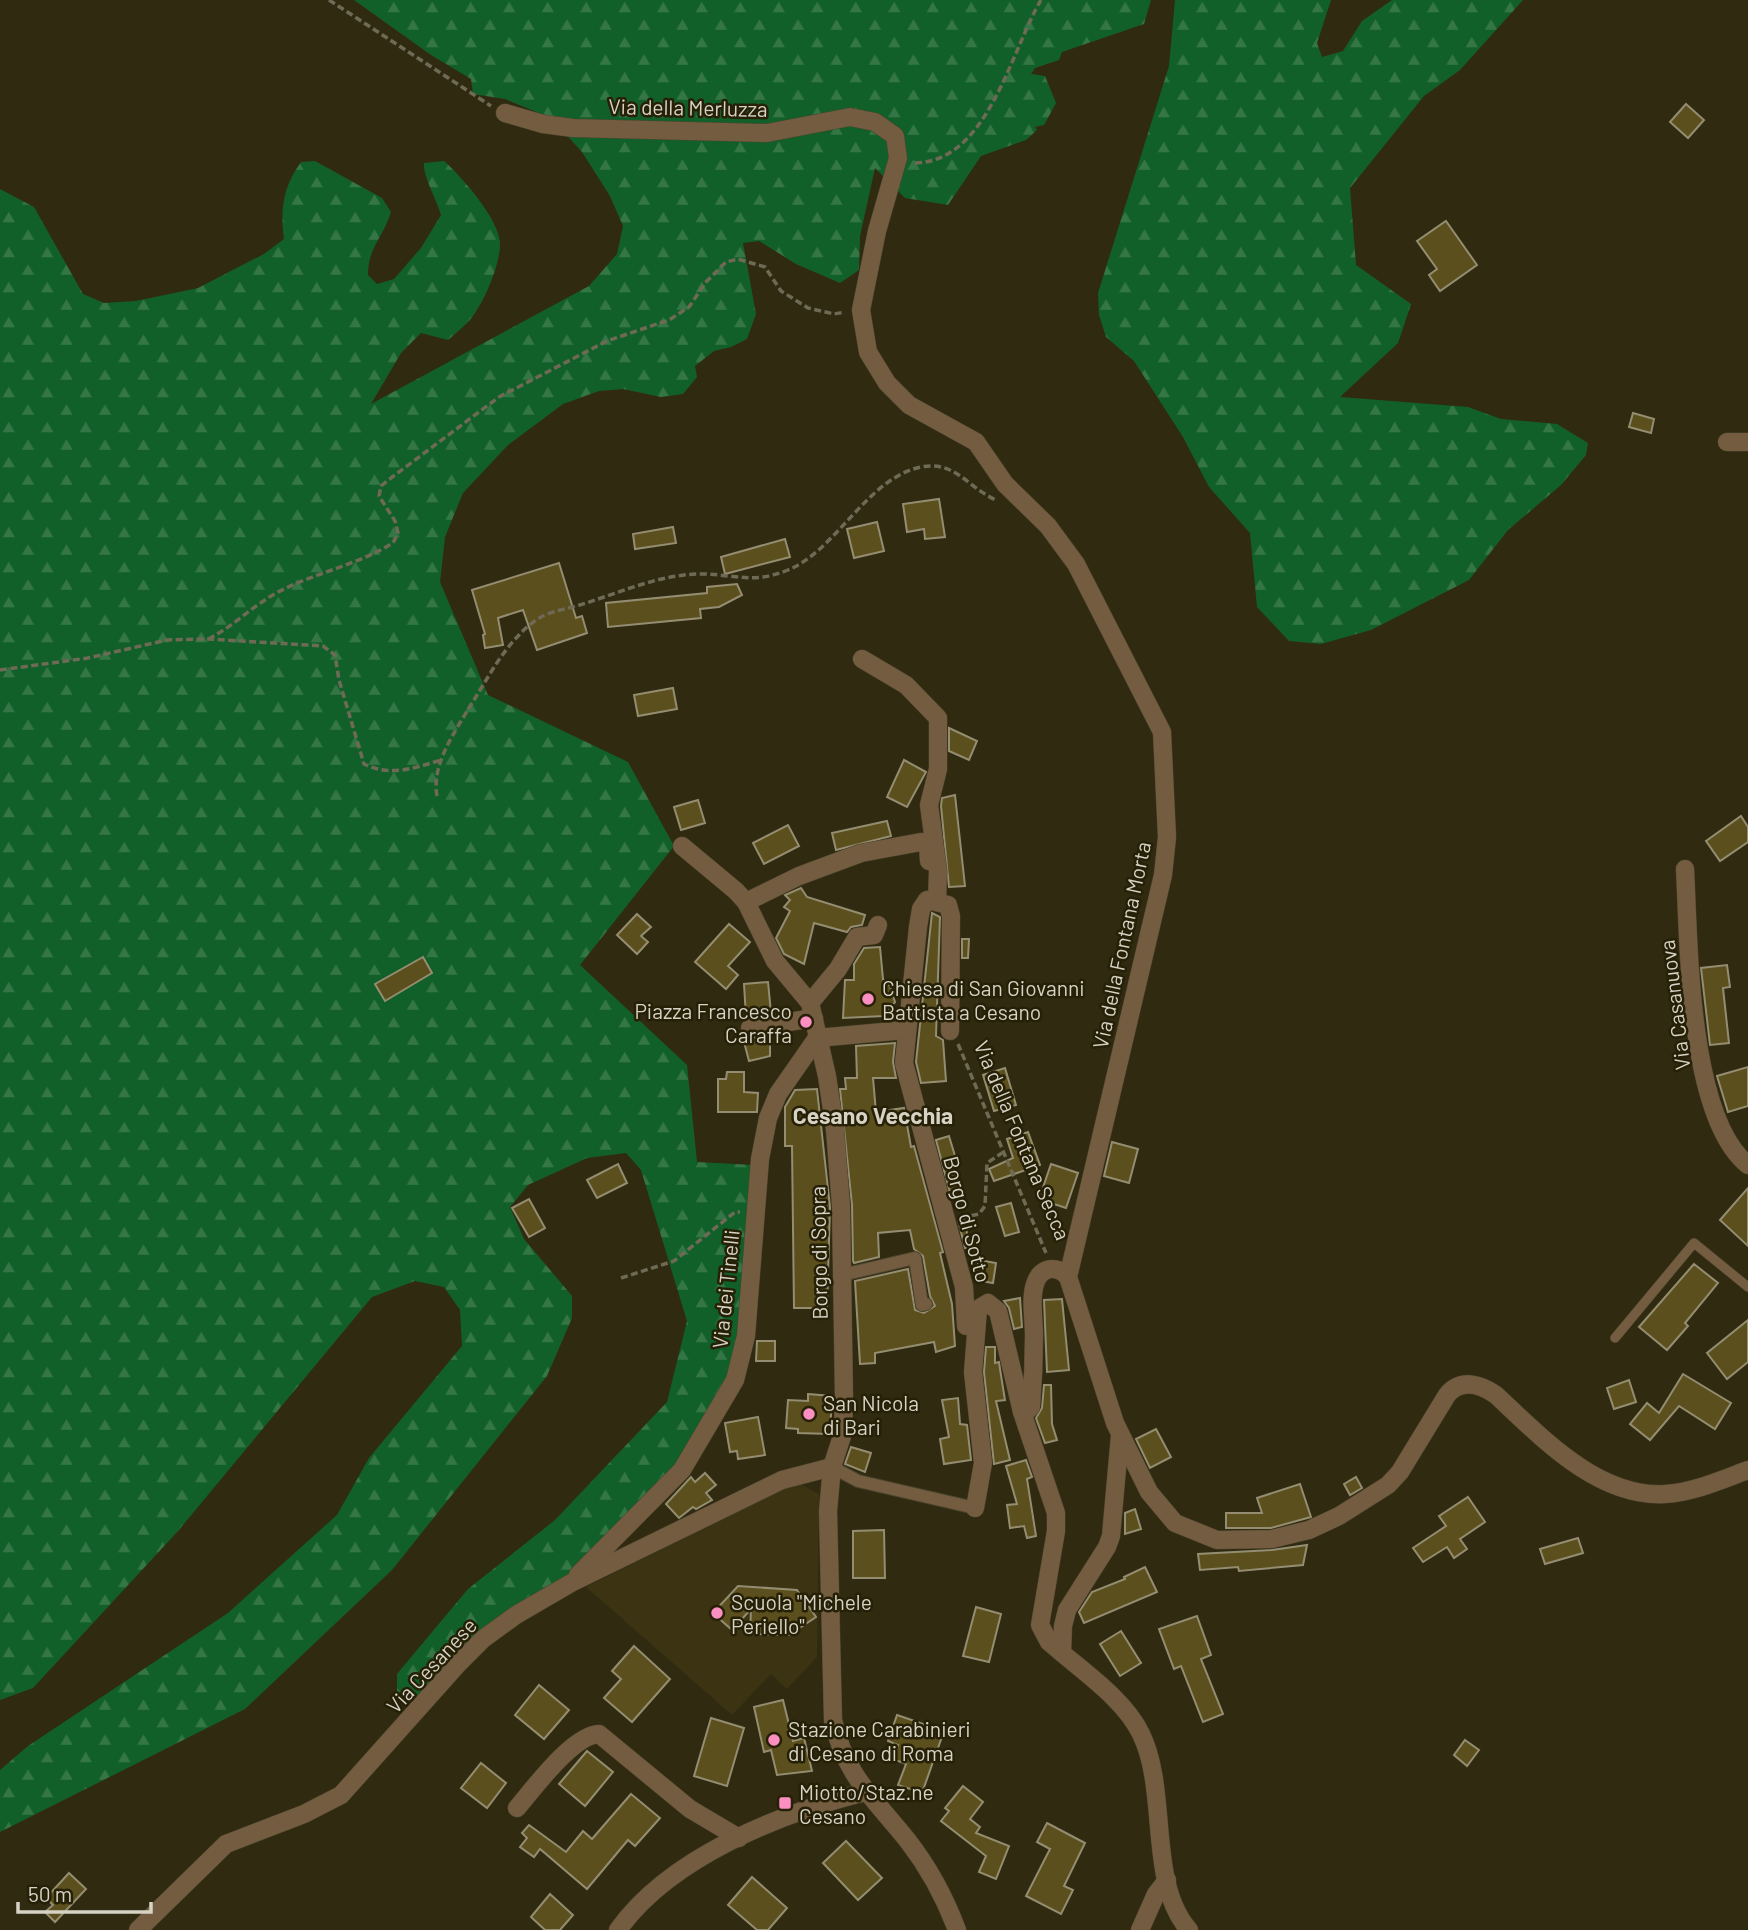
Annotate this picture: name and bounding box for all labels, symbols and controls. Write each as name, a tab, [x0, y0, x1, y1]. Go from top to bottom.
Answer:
street label: Via della Merluzza	[608, 93, 768, 121]
street label: Via della Fontana Morta	[1087, 839, 1155, 1051]
street label: Via Casanuova	[1654, 939, 1694, 1071]
place label: Chiesa di San Giovanni Battista a Cesano	[882, 975, 1085, 1024]
marker: Chiesa di San Giovanni Battista a Cesano	[860, 991, 876, 1007]
place label: Piazza Francesco Caraffa	[634, 998, 792, 1047]
marker: Piazza Francesco Caraffa	[798, 1014, 814, 1030]
street label: Via della Fontana Secca	[970, 1036, 1076, 1244]
district label: Cesano Vecchia	[793, 1101, 953, 1129]
street label: Borgo di Sotto	[939, 1153, 997, 1285]
street label: Borgo di Sopra	[804, 1186, 832, 1320]
street label: Via dei Tinelli	[706, 1228, 744, 1350]
place label: San Nicola di Bari	[823, 1390, 919, 1439]
marker: San Nicola di Bari	[801, 1406, 817, 1422]
place label: Scuola "Michele Periello"	[731, 1589, 872, 1638]
marker: Scuola "Michele Periello"	[709, 1605, 725, 1621]
street label: Via Cesanese	[381, 1612, 481, 1718]
place label: Stazione Carabinieri di Cesano di Roma	[788, 1716, 971, 1765]
marker: Stazione Carabinieri di Cesano di Roma	[766, 1732, 782, 1748]
place label: Miotto/Staz.ne Cesano	[799, 1779, 934, 1828]
marker: Miotto/Staz.ne Cesano	[777, 1795, 793, 1811]
scale bar	[18, 1870, 150, 1914]
text: 50 m	[28, 1881, 72, 1906]

